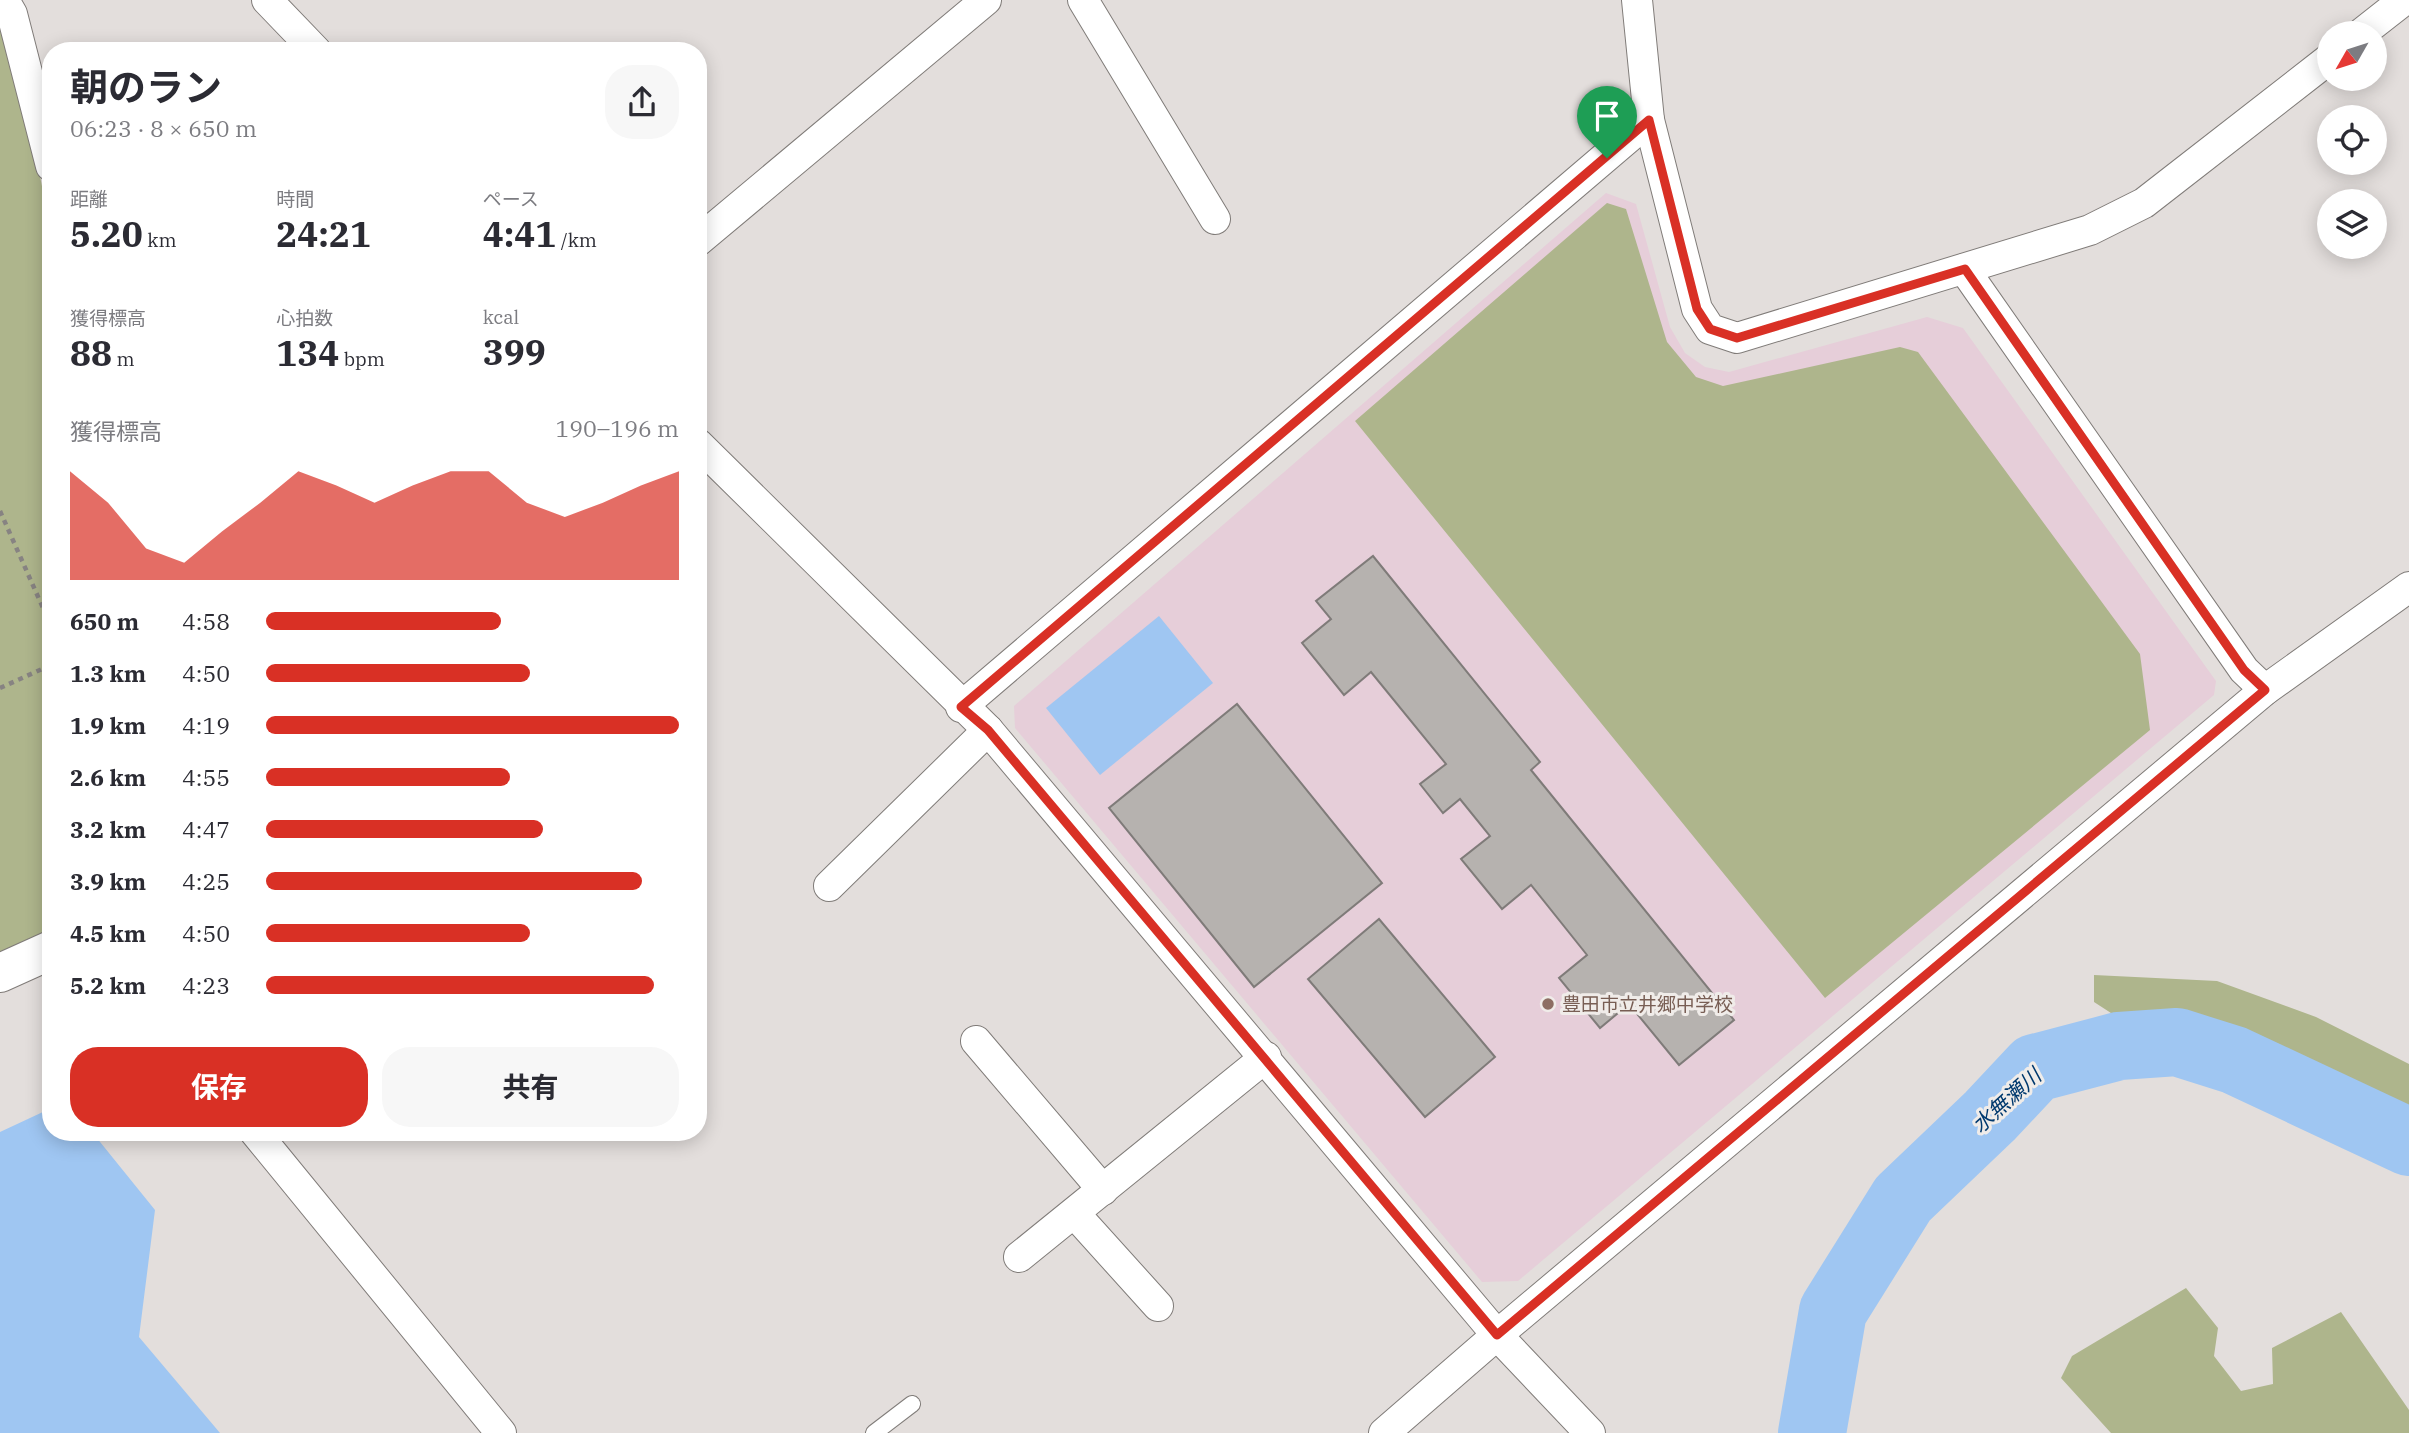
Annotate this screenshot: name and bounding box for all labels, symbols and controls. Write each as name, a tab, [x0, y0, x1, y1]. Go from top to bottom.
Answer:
north arrow	[2317, 21, 2387, 91]
map controls	[2317, 21, 2387, 259]
text: 朝のラン	[70, 62, 222, 111]
button: share	[605, 65, 679, 139]
pin	[1577, 86, 1637, 158]
icon: arrive	[1588, 97, 1626, 135]
button: locate	[2317, 105, 2387, 175]
text: 06:23 · 8 × 650 m	[70, 113, 257, 143]
text: 距離	[70, 187, 108, 211]
text: 時間	[276, 187, 314, 211]
text: ペース	[483, 187, 539, 211]
button: layers	[2317, 189, 2387, 259]
text: 5.20	[70, 211, 143, 257]
text: 24:21	[276, 211, 371, 257]
text: 4:41	[483, 211, 556, 257]
text: km	[143, 228, 177, 252]
text: /km	[556, 228, 597, 252]
text: kcal	[483, 305, 519, 329]
text: 獲得標高	[70, 306, 146, 330]
text: 心拍数	[276, 306, 333, 330]
text: 399	[483, 329, 546, 375]
text: 88	[70, 330, 112, 376]
text: 134	[276, 330, 339, 376]
text: m	[112, 347, 135, 371]
text: bpm	[339, 347, 385, 371]
text: 190–196 m	[555, 413, 679, 443]
text: 獲得標高	[70, 416, 162, 446]
text: 650 m	[70, 606, 139, 636]
text: 4:58	[182, 606, 230, 636]
text: 1.3 km	[70, 658, 146, 688]
text: 4:50	[182, 658, 230, 688]
text: 1.9 km	[70, 710, 146, 740]
text: 4:19	[182, 710, 230, 740]
text: 2.6 km	[70, 762, 146, 792]
text: 4:55	[182, 762, 230, 792]
text: 3.2 km	[70, 814, 146, 844]
text: 4:47	[182, 814, 230, 844]
text: 3.9 km	[70, 866, 146, 896]
text: 4:25	[182, 866, 230, 896]
text: 4.5 km	[70, 918, 146, 948]
text: 4:50	[182, 918, 230, 948]
text: 5.2 km	[70, 970, 146, 1000]
text: 4:23	[182, 970, 230, 1000]
place label: 豊田市立井郷中学校	[1562, 992, 1733, 1016]
marker: 豊田市立井郷中学校	[1540, 996, 1556, 1012]
button: 保存	[70, 1047, 368, 1127]
button: 共有	[382, 1047, 679, 1127]
water label: 水無瀬川	[1965, 1060, 2048, 1139]

